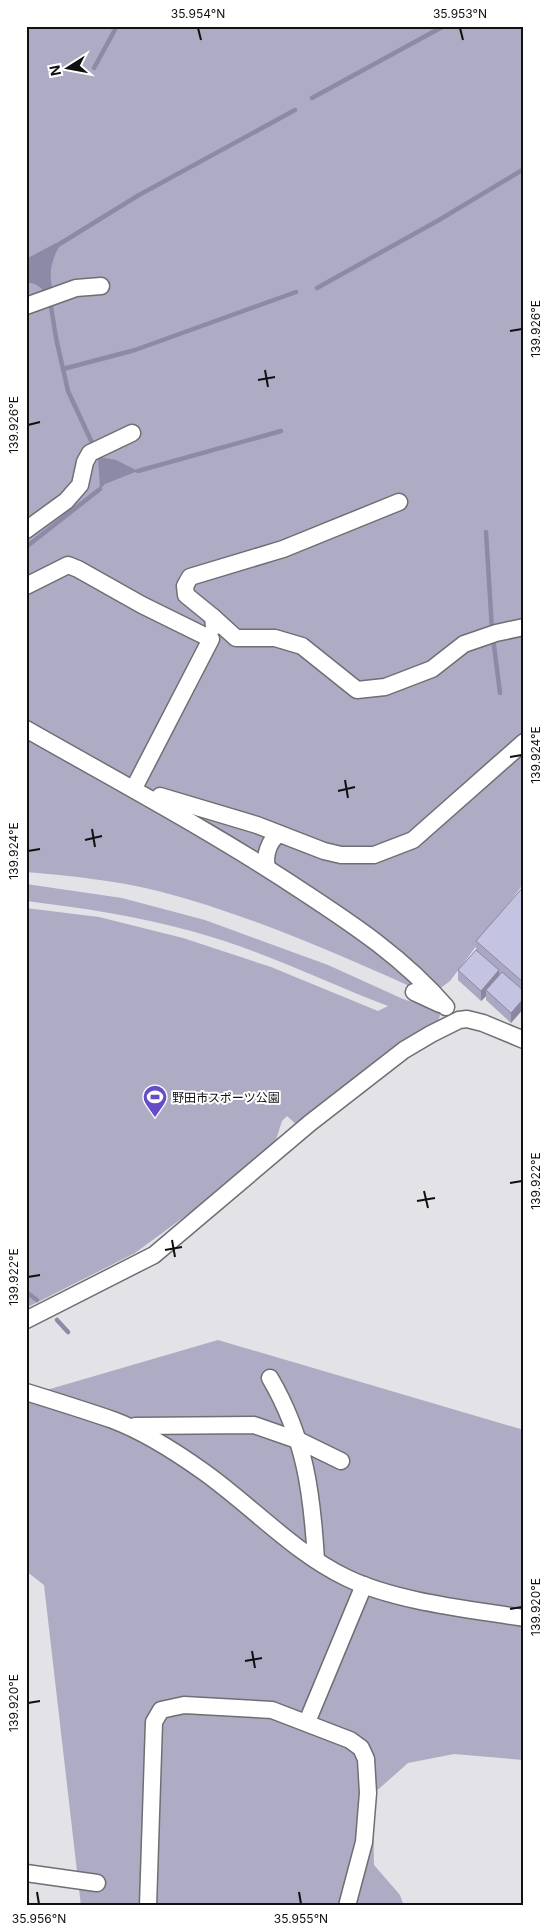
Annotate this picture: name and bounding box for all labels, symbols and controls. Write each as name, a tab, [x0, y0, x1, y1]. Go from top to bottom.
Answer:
text: 35.954°N	[171, 6, 225, 21]
text: 35.953°N	[433, 6, 487, 21]
north arrow	[42, 42, 92, 92]
text: N	[45, 64, 64, 77]
text: 139.926°E	[528, 300, 543, 358]
text: 139.926°E	[6, 396, 21, 454]
text: 139.924°E	[528, 726, 543, 784]
text: 139.924°E	[6, 822, 21, 880]
sports icon: 野田市スポーツ公園	[142, 1084, 168, 1118]
place label: 野田市スポーツ公園	[172, 1090, 280, 1105]
text: 139.922°E	[528, 1152, 543, 1210]
text: 139.922°E	[6, 1248, 21, 1306]
text: 139.920°E	[528, 1578, 543, 1636]
text: 139.920°E	[6, 1674, 21, 1732]
text: 35.956°N	[12, 1911, 66, 1926]
text: 35.955°N	[274, 1911, 328, 1926]

